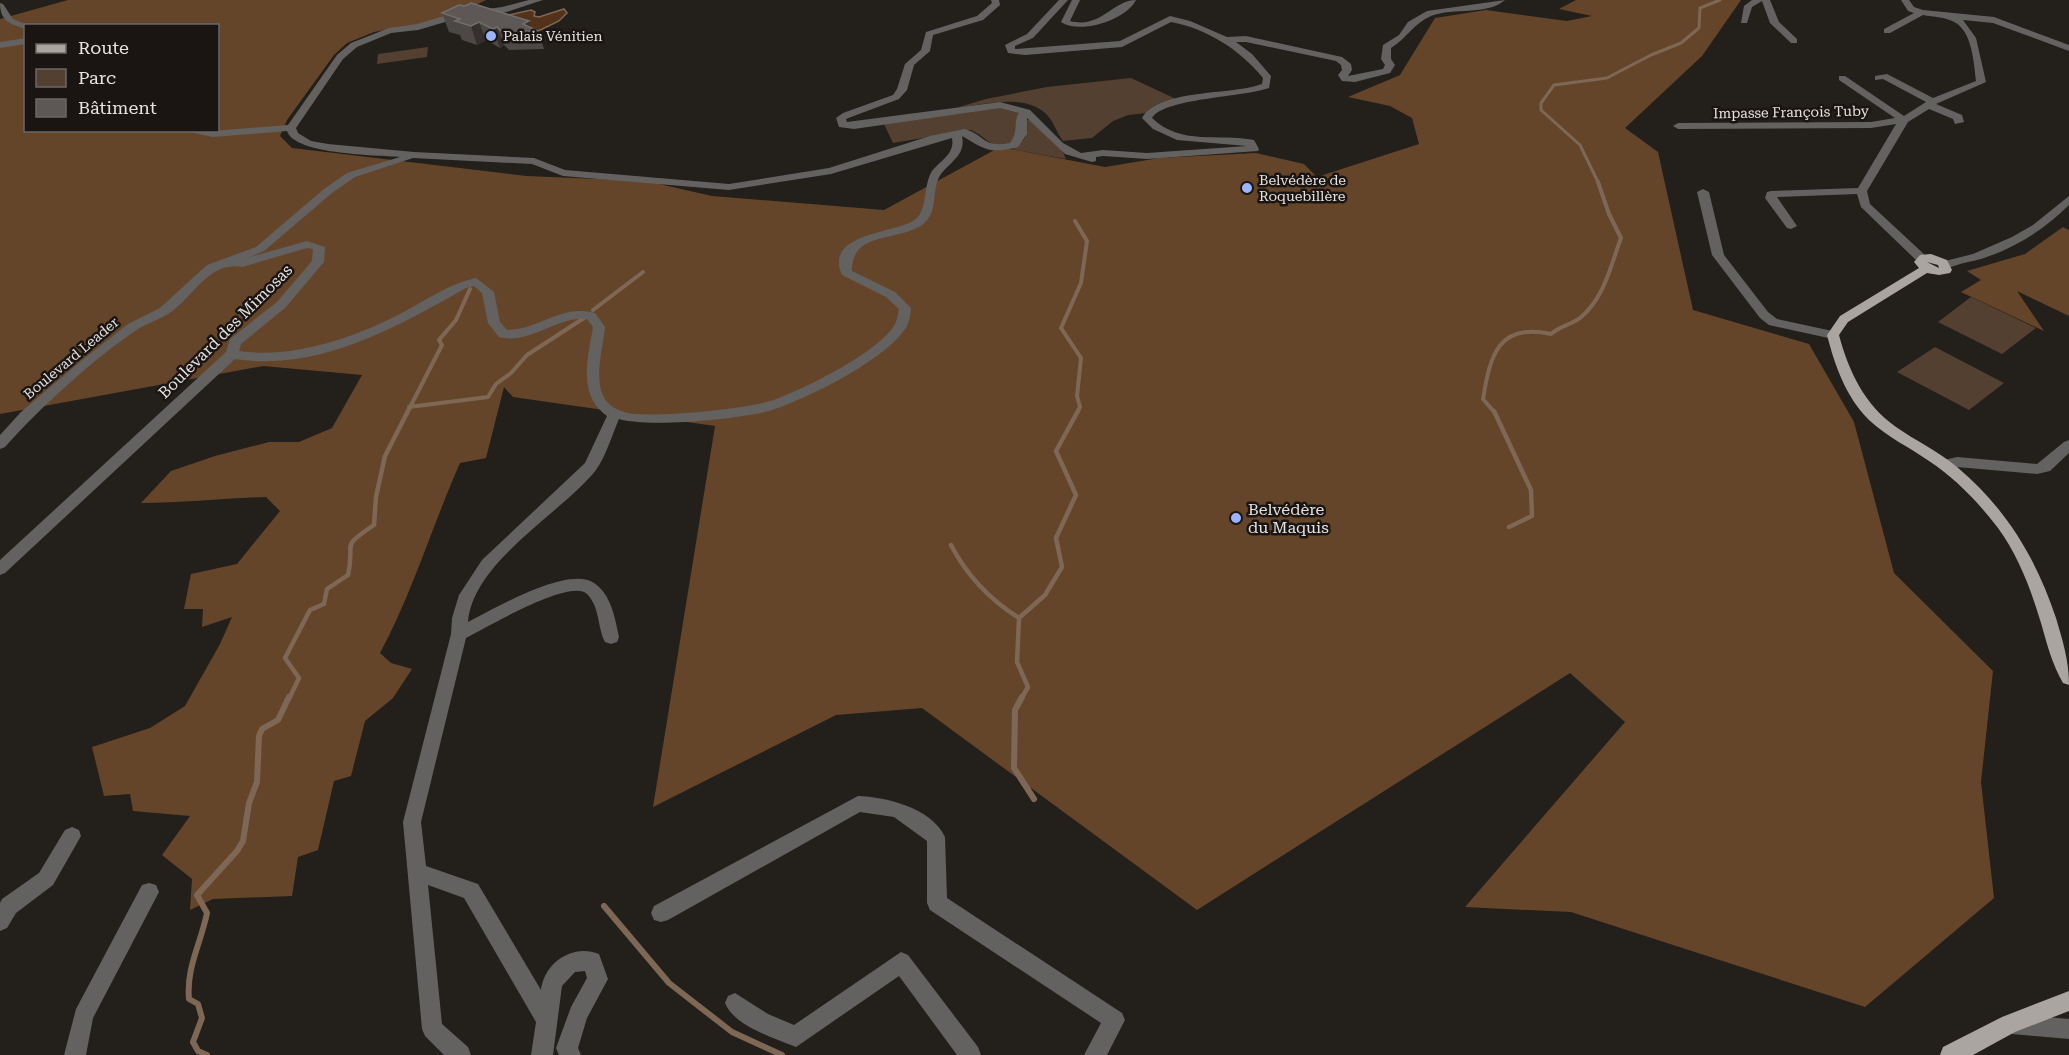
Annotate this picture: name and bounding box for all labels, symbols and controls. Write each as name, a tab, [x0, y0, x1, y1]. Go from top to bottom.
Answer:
legend	[24, 24, 219, 132]
place label: Palais Vénitien	[503, 28, 602, 44]
marker: Palais Vénitien	[484, 29, 498, 43]
text: Route	[78, 37, 129, 58]
text: Parc	[78, 67, 116, 88]
text: Bâtiment	[78, 97, 157, 118]
street label: Impasse François Tuby	[1713, 103, 1870, 121]
place label: Belvédère de Roquebillère	[1259, 172, 1346, 204]
marker: Belvédère de Roquebillère	[1240, 181, 1254, 195]
street label: Boulevard des Mimosas	[154, 260, 297, 402]
street label: Boulevard Leader	[21, 314, 122, 402]
place label: Belvédère du Maquis	[1248, 500, 1329, 537]
marker: Belvédère du Maquis	[1229, 511, 1243, 525]

